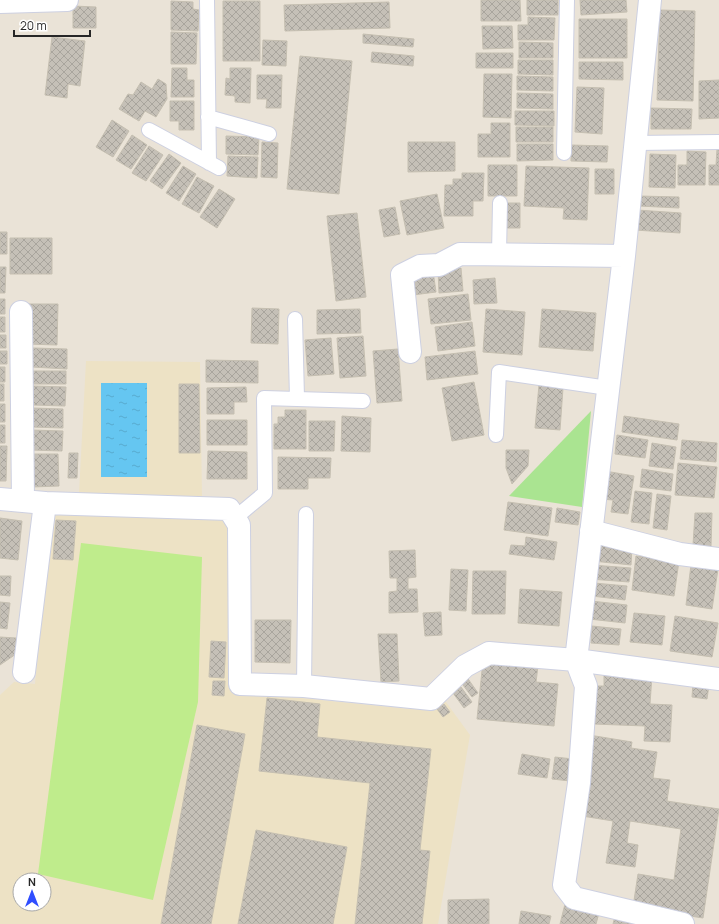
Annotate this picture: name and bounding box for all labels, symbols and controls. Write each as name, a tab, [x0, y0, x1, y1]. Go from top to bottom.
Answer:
scale bar	[14, 12, 90, 38]
text: 20 m	[20, 17, 47, 34]
north arrow	[12, 872, 52, 912]
text: N	[28, 874, 36, 889]

